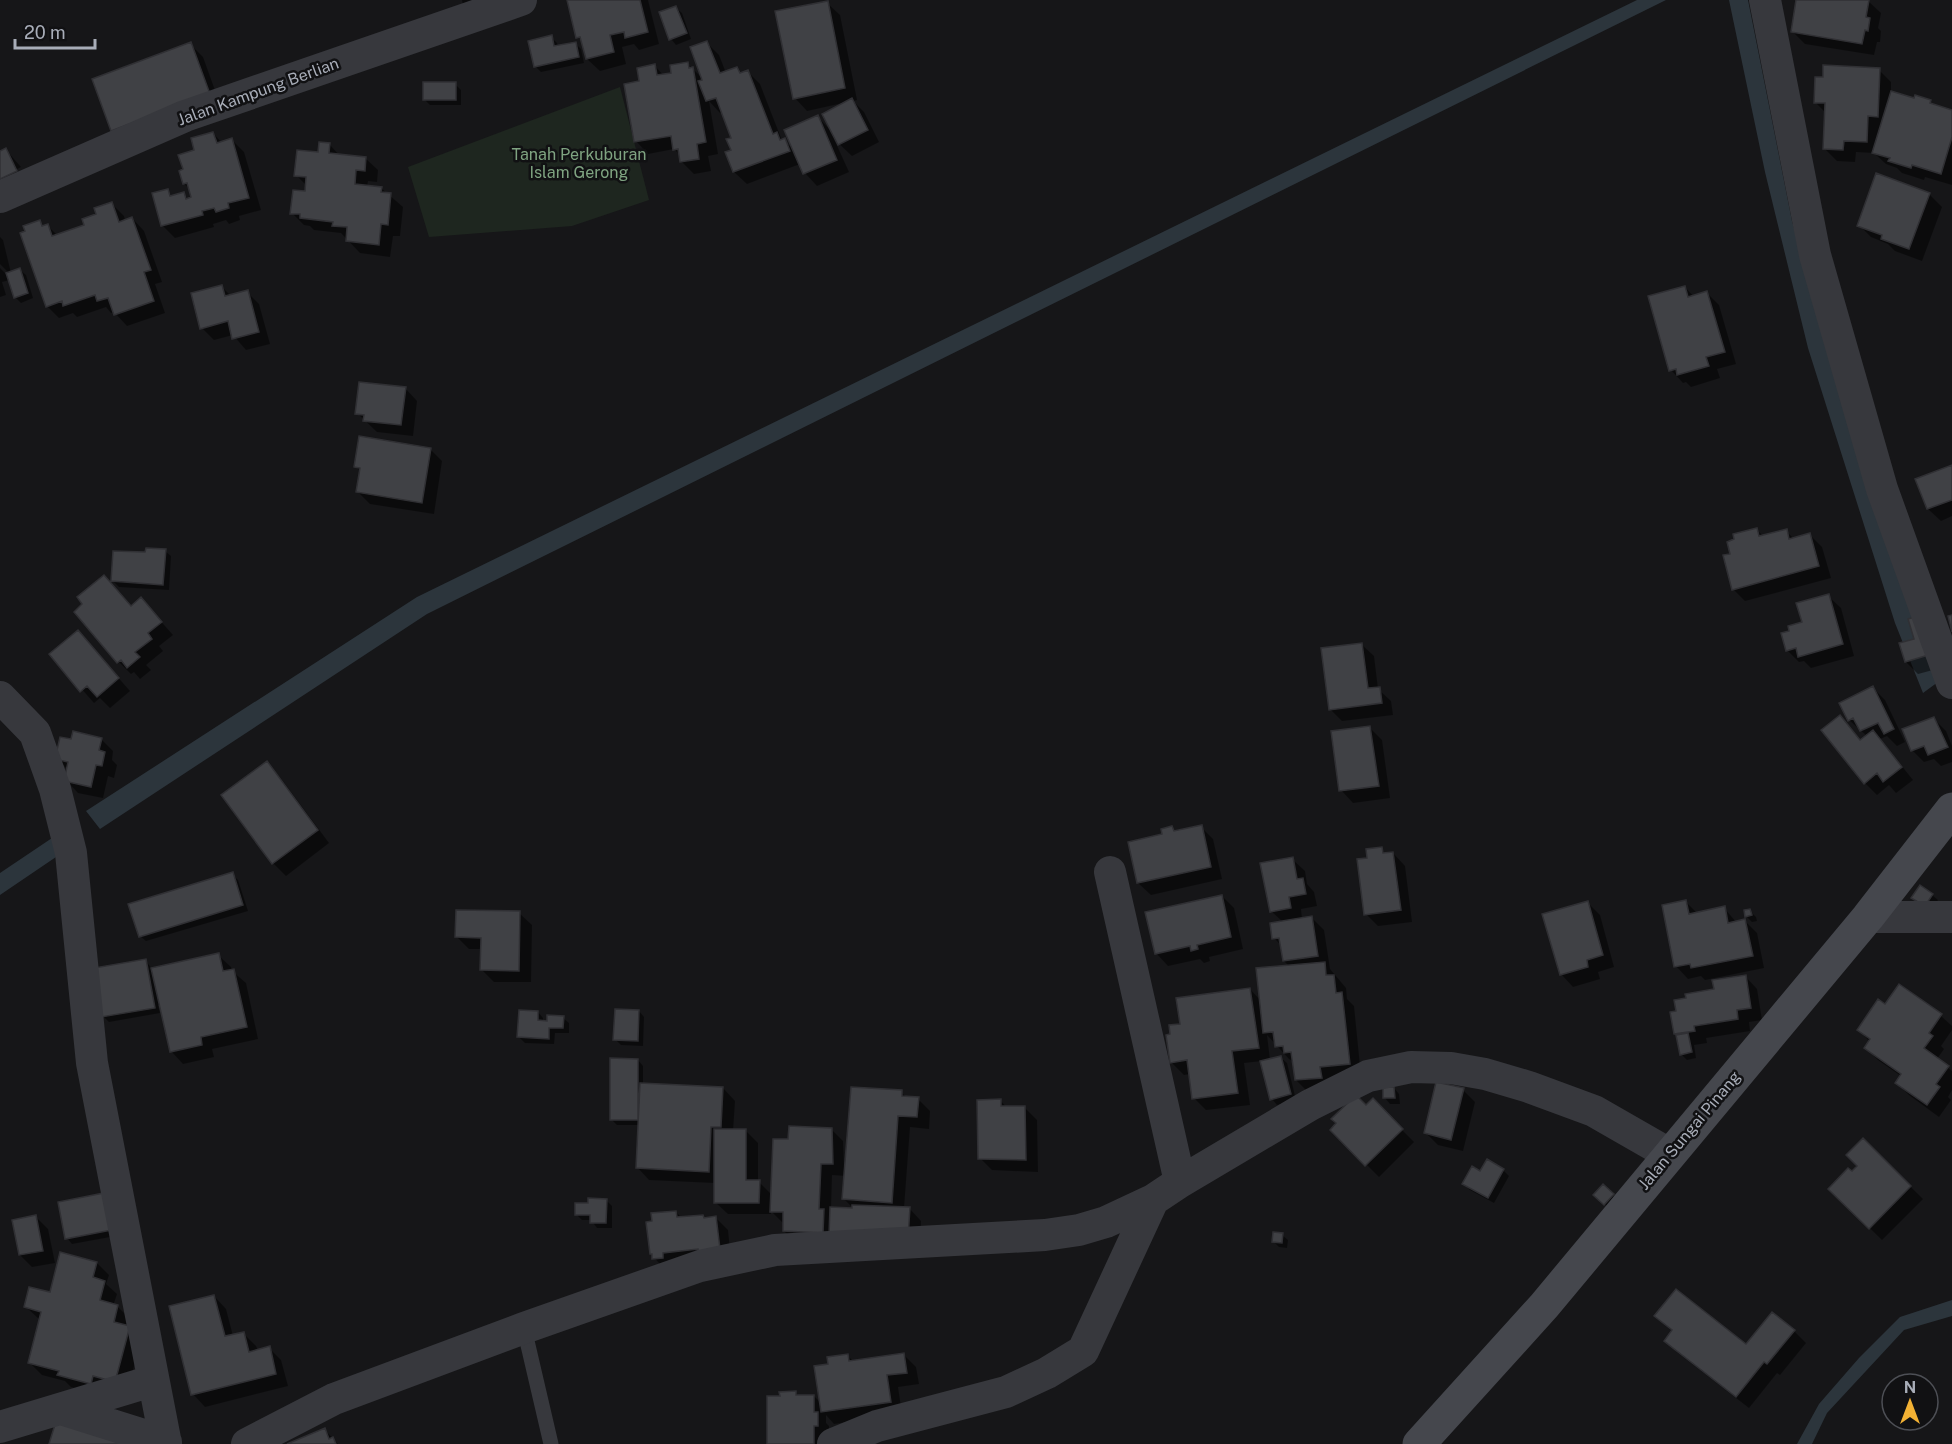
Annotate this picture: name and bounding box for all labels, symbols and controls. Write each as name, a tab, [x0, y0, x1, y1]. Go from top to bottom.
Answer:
scale bar	[15, 12, 94, 50]
text: 20 m	[24, 22, 66, 43]
street label: Jalan Kampung Berlian	[175, 53, 341, 129]
park label: Tanah Perkuburan Islam Gerong	[511, 145, 647, 182]
street label: Jalan Sungai Pinang	[1634, 1067, 1745, 1194]
north arrow	[1880, 1372, 1940, 1432]
text: N	[1904, 1378, 1916, 1397]

